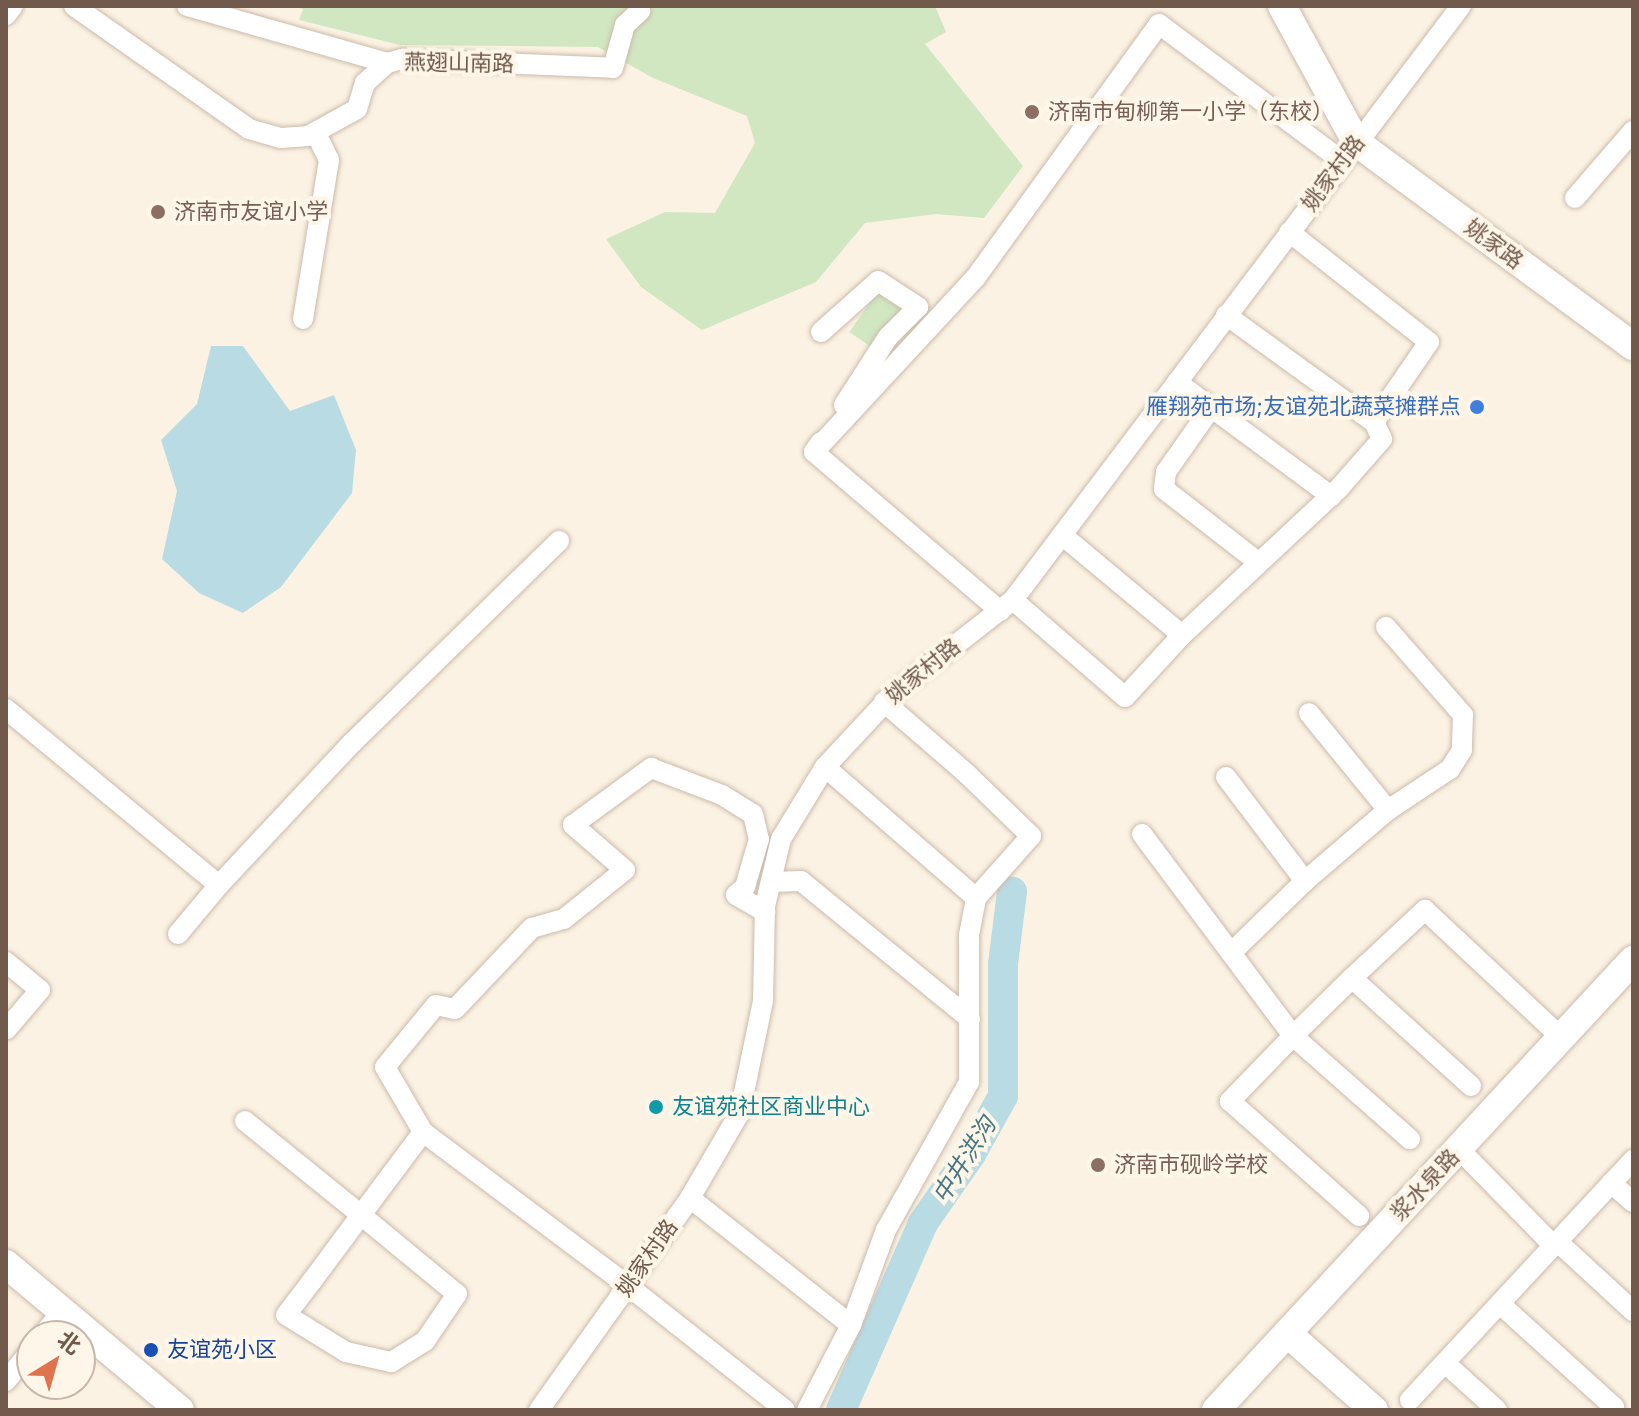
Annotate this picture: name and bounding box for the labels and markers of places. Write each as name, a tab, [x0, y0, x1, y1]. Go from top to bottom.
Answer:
place label: 济南市甸柳第一小学（东校）	[1048, 99, 1334, 125]
marker: 济南市甸柳第一小学（东校）	[1023, 103, 1041, 121]
place label: 济南市友谊小学	[174, 199, 328, 225]
marker: 济南市友谊小学	[149, 203, 167, 221]
place label: 雁翔苑市场;友谊苑北蔬菜摊群点	[1146, 394, 1461, 420]
marker: 雁翔苑市场;友谊苑北蔬菜摊群点	[1468, 398, 1486, 416]
place label: 友谊苑社区商业中心	[672, 1094, 870, 1120]
marker: 友谊苑社区商业中心	[647, 1098, 665, 1116]
place label: 济南市砚岭学校	[1114, 1152, 1268, 1178]
marker: 济南市砚岭学校	[1089, 1156, 1107, 1174]
place label: 友谊苑小区	[167, 1337, 277, 1363]
marker: 友谊苑小区	[142, 1341, 160, 1359]

